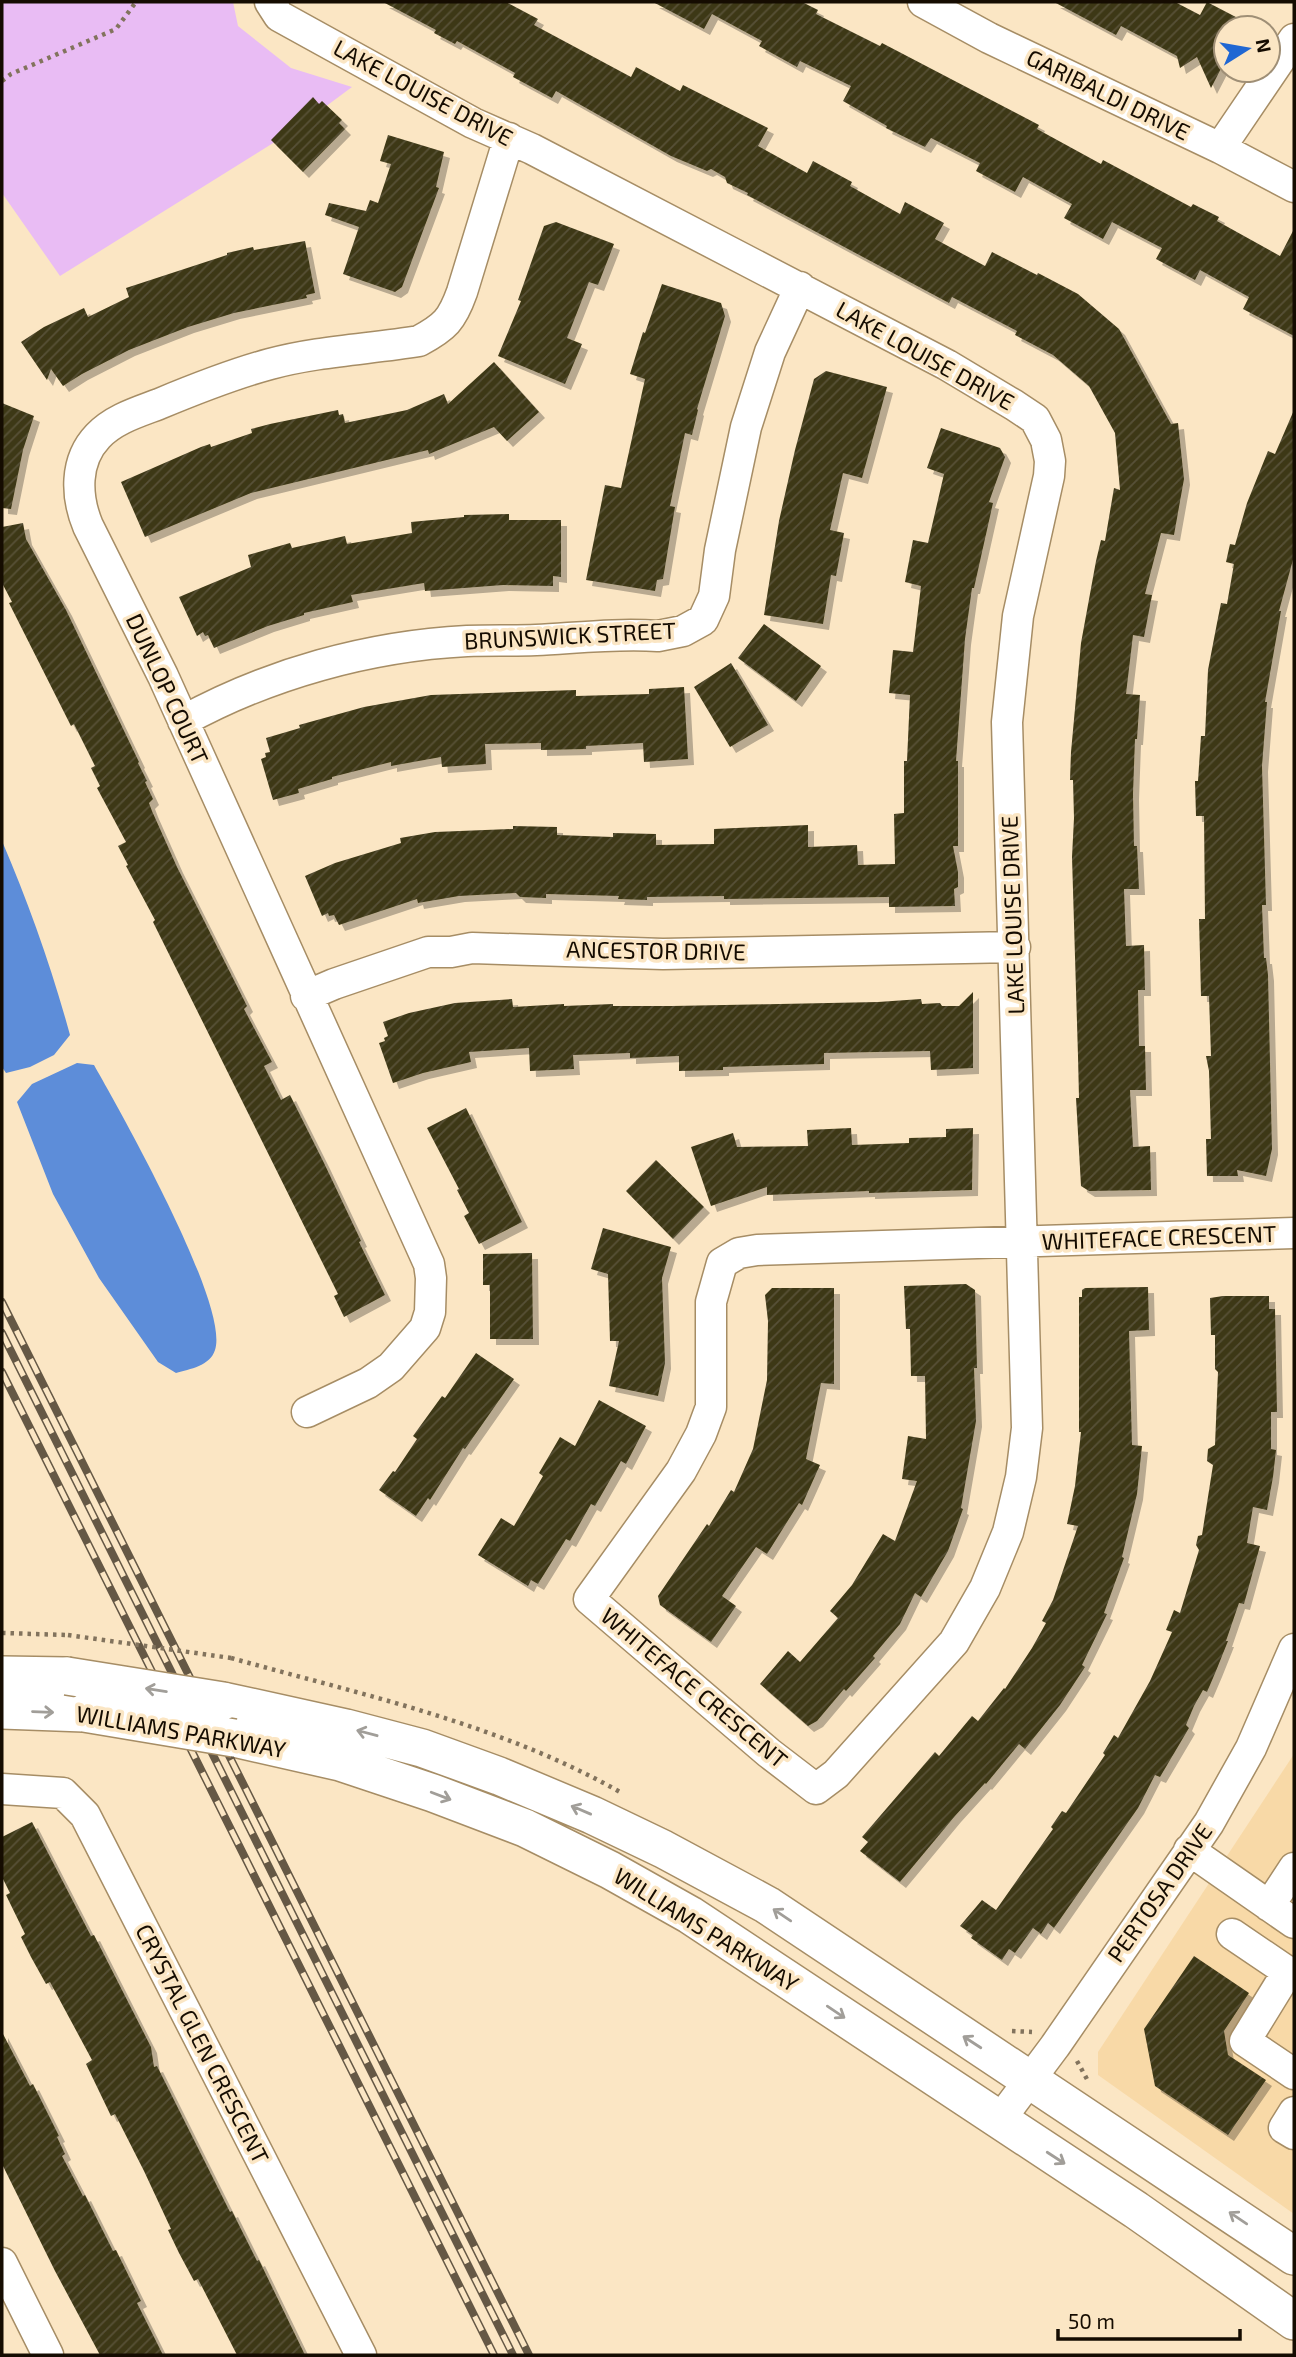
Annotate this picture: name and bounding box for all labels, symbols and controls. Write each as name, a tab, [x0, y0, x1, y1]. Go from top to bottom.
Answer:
north arrow	[1212, 14, 1282, 84]
street label: LAKE LOUISE DRIVE	[329, 33, 518, 151]
text: N	[1252, 37, 1277, 55]
street label: GARIBALDI DRIVE	[1022, 42, 1195, 146]
street label: LAKE LOUISE DRIVE	[832, 295, 1019, 416]
street label: DUNLOP COURT	[121, 609, 215, 768]
street label: BRUNSWICK STREET	[463, 615, 677, 655]
street label: LAKE LOUISE DRIVE	[995, 815, 1029, 1015]
street label: ANCESTOR DRIVE	[566, 934, 746, 966]
street label: WHITEFACE CRESCENT	[1041, 1219, 1277, 1255]
street label: WHITEFACE CRESCENT	[596, 1601, 794, 1773]
one-way arrow	[145, 1683, 168, 1696]
street label: WILLIAMS PARKWAY	[74, 1699, 288, 1763]
one-way arrow	[31, 1705, 54, 1718]
one-way arrow	[356, 1726, 379, 1739]
one-way arrow	[430, 1791, 452, 1803]
one-way arrow	[571, 1803, 592, 1816]
street label: PERTOSA DRIVE	[1101, 1818, 1217, 1967]
street label: WILLIAMS PARKWAY	[609, 1861, 804, 1997]
one-way arrow	[773, 1908, 792, 1923]
street label: CRYSTAL GLEN CRESCENT	[130, 1919, 275, 2168]
one-way arrow	[826, 2005, 845, 2019]
one-way arrow	[962, 2034, 982, 2048]
one-way arrow	[1046, 2151, 1065, 2165]
one-way arrow	[1228, 2210, 1248, 2224]
scale bar	[1058, 2298, 1240, 2342]
text: 50 m	[1068, 2308, 1115, 2333]

